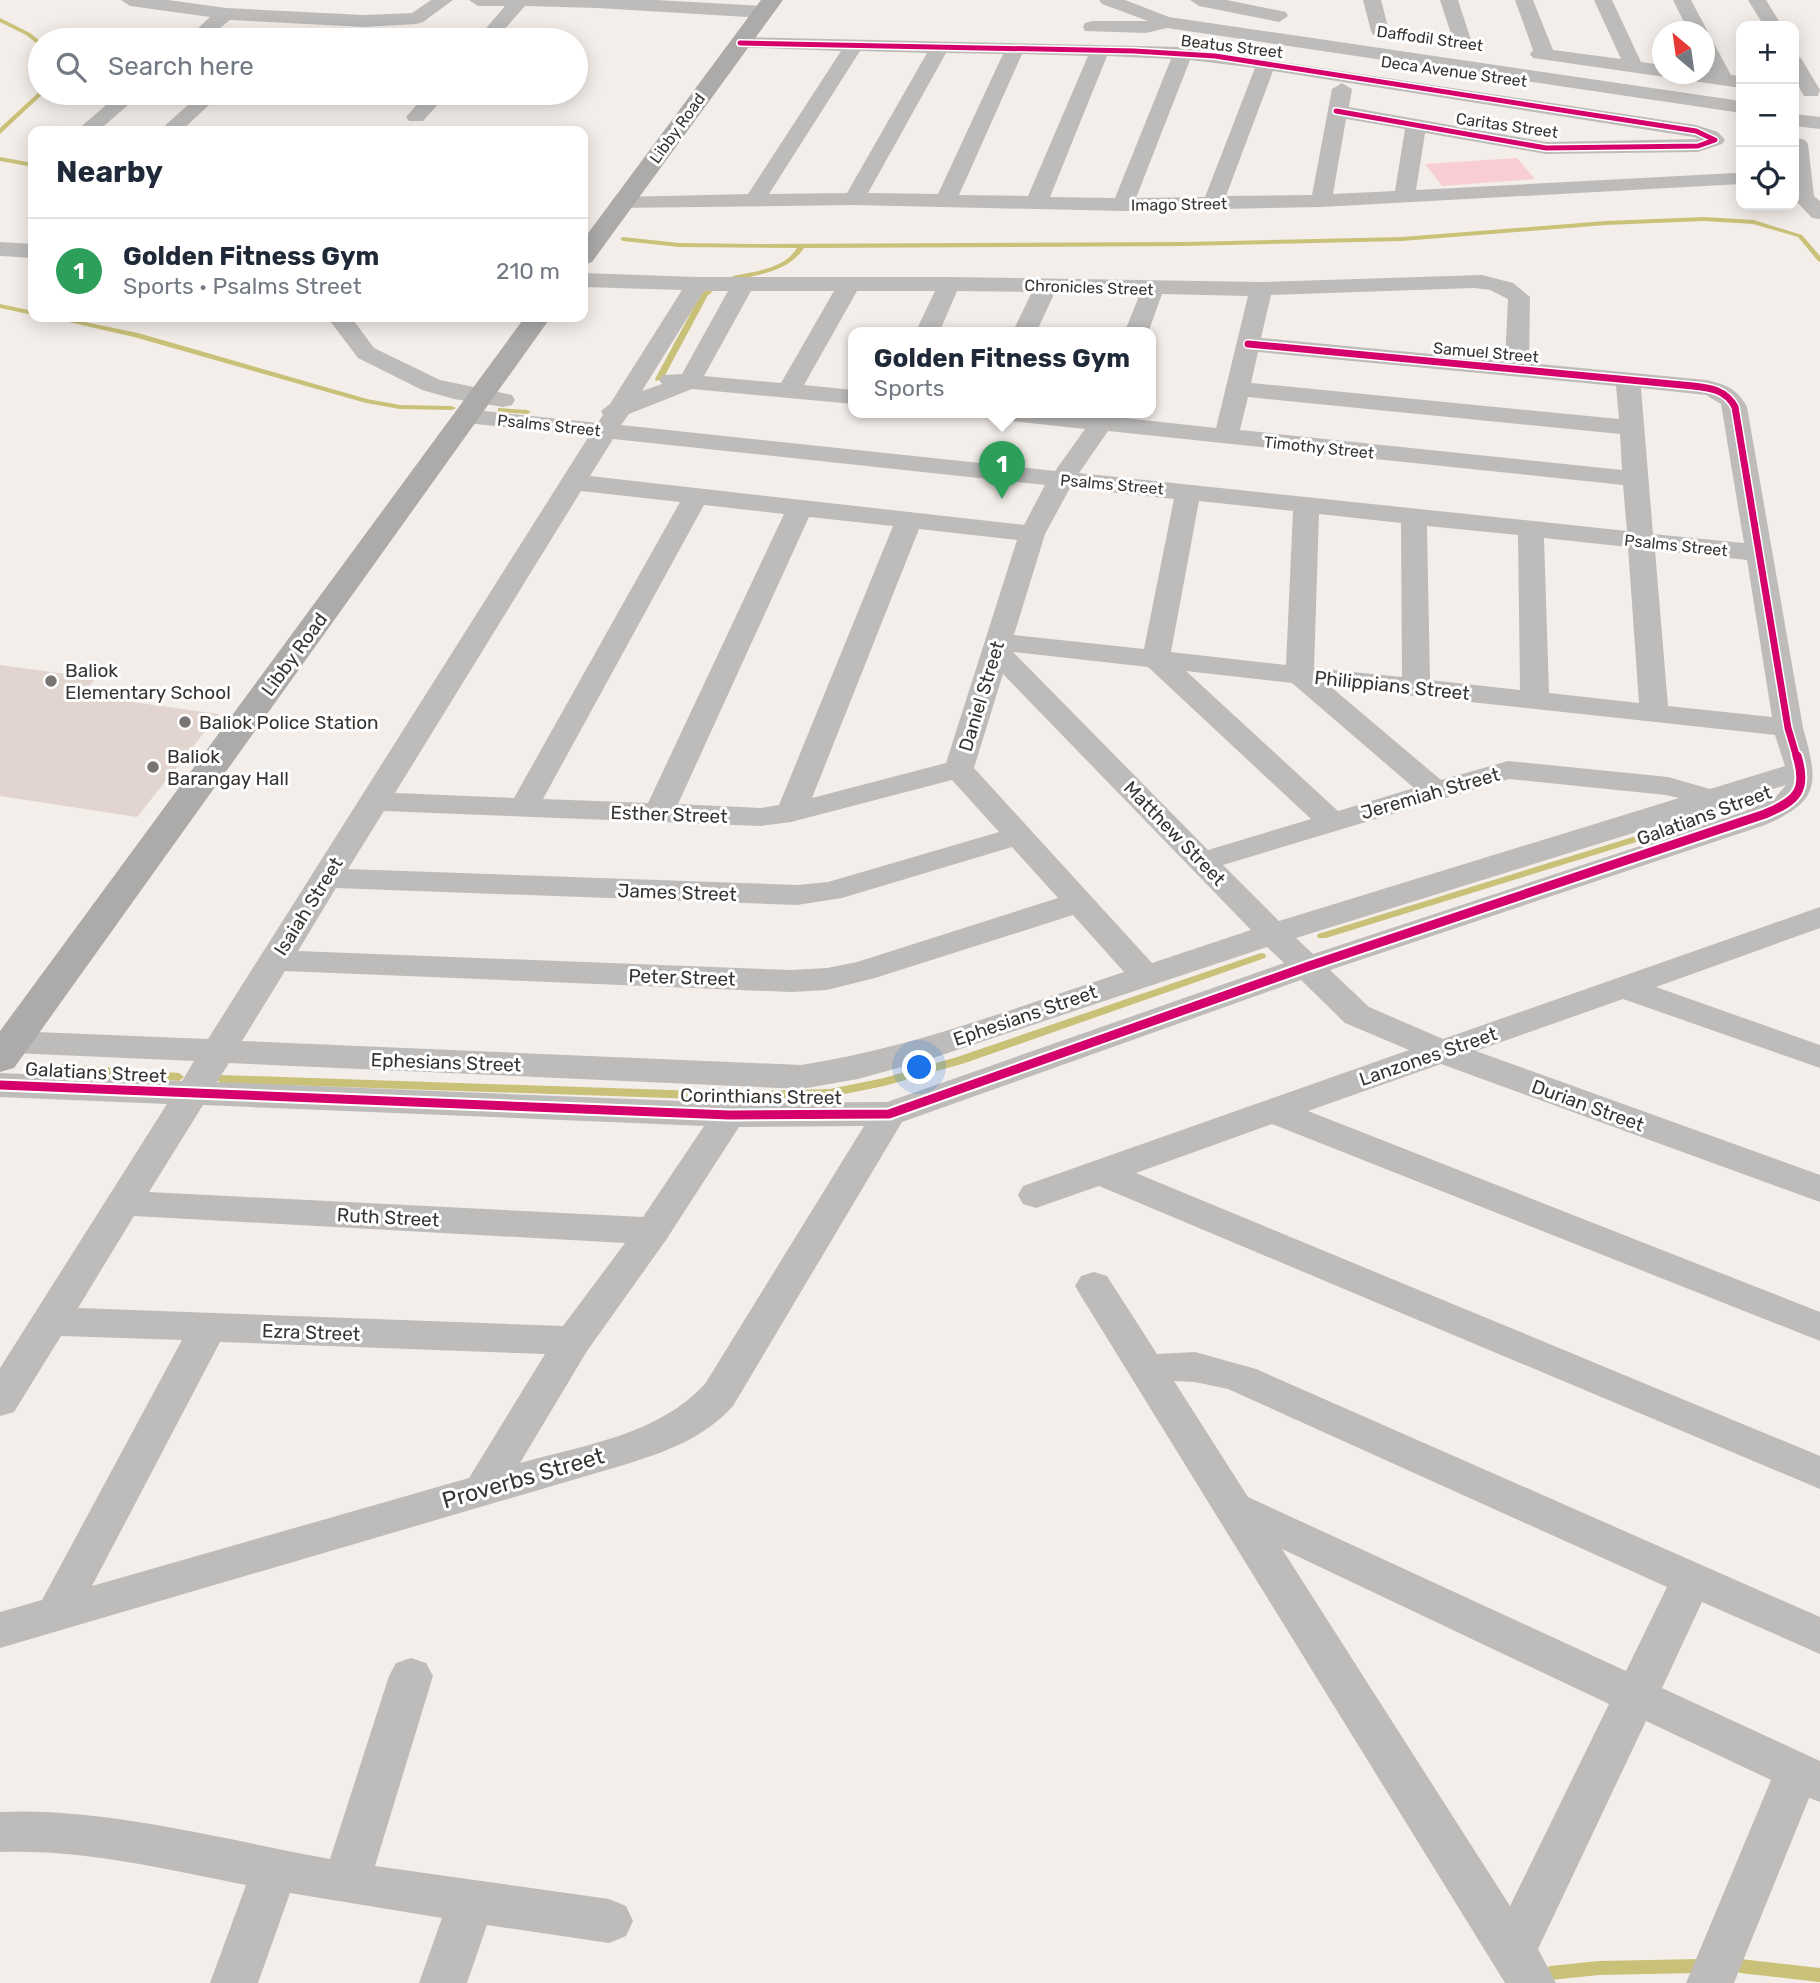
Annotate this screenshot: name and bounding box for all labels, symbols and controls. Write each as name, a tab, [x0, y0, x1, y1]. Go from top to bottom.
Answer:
north arrow	[1652, 21, 1715, 84]
map controls	[1736, 21, 1799, 210]
button: +	[1736, 21, 1799, 84]
street label: Daffodil Street	[1375, 22, 1484, 55]
search box	[28, 28, 588, 105]
street label: Beatus Street	[1180, 31, 1284, 62]
icon: search	[52, 48, 90, 86]
text: Search here	[108, 51, 254, 82]
street label: Deca Avenue Street	[1380, 52, 1528, 91]
button: −	[1736, 84, 1799, 147]
street label: Libby Road	[646, 90, 709, 167]
street label: Caritas Street	[1455, 109, 1559, 142]
button: locate	[1736, 147, 1799, 210]
text: Nearby	[56, 154, 163, 190]
street label: Imago Street	[1131, 194, 1227, 215]
text: Golden Fitness Gym	[123, 241, 379, 272]
text: 1	[73, 257, 85, 285]
text: 210 m	[496, 257, 560, 285]
text: Sports · Psalms Street	[123, 272, 362, 300]
street label: Chronicles Street	[1024, 276, 1154, 299]
popup	[848, 327, 1156, 418]
street label: Samuel Street	[1432, 338, 1539, 367]
text: Golden Fitness Gym	[874, 343, 1130, 374]
text: Sports	[874, 374, 945, 402]
street label: Psalms Street	[496, 411, 602, 440]
street label: Timothy Street	[1263, 432, 1375, 463]
pin: 1	[979, 441, 1025, 499]
street label: Psalms Street	[1059, 471, 1164, 498]
street label: Psalms Street	[1623, 531, 1729, 560]
street label: Libby Road	[257, 608, 332, 700]
street label: Daniel Street	[954, 637, 1009, 754]
place label: Baliok Elementary School	[65, 659, 231, 704]
street label: Philippians Street	[1313, 666, 1471, 705]
marker: Baliok Elementary School	[43, 673, 59, 689]
place label: Baliok Police Station	[199, 711, 379, 734]
marker: Baliok Police Station	[177, 714, 193, 730]
place label: Baliok Barangay Hall	[167, 745, 289, 790]
marker: Baliok Barangay Hall	[145, 759, 161, 775]
street label: Jeremiah Street	[1358, 762, 1503, 824]
street label: Matthew Street	[1119, 776, 1231, 891]
street label: Galatians Street	[1634, 780, 1775, 851]
street label: Esther Street	[610, 801, 729, 828]
street label: Isaiah Street	[269, 852, 348, 960]
street label: James Street	[617, 879, 738, 906]
street label: Peter Street	[628, 964, 736, 991]
street label: Ephesians Street	[950, 980, 1101, 1051]
street label: Lanzones Street	[1356, 1022, 1501, 1091]
street label: Ephesians Street	[370, 1048, 522, 1077]
your location	[902, 1050, 936, 1084]
street label: Galatians Street	[25, 1057, 168, 1088]
street label: Durian Street	[1528, 1074, 1648, 1137]
street label: Corinthians Street	[680, 1084, 843, 1109]
street label: Ruth Street	[336, 1203, 440, 1232]
street label: Ezra Street	[261, 1319, 361, 1346]
street label: Proverbs Street	[439, 1441, 607, 1515]

